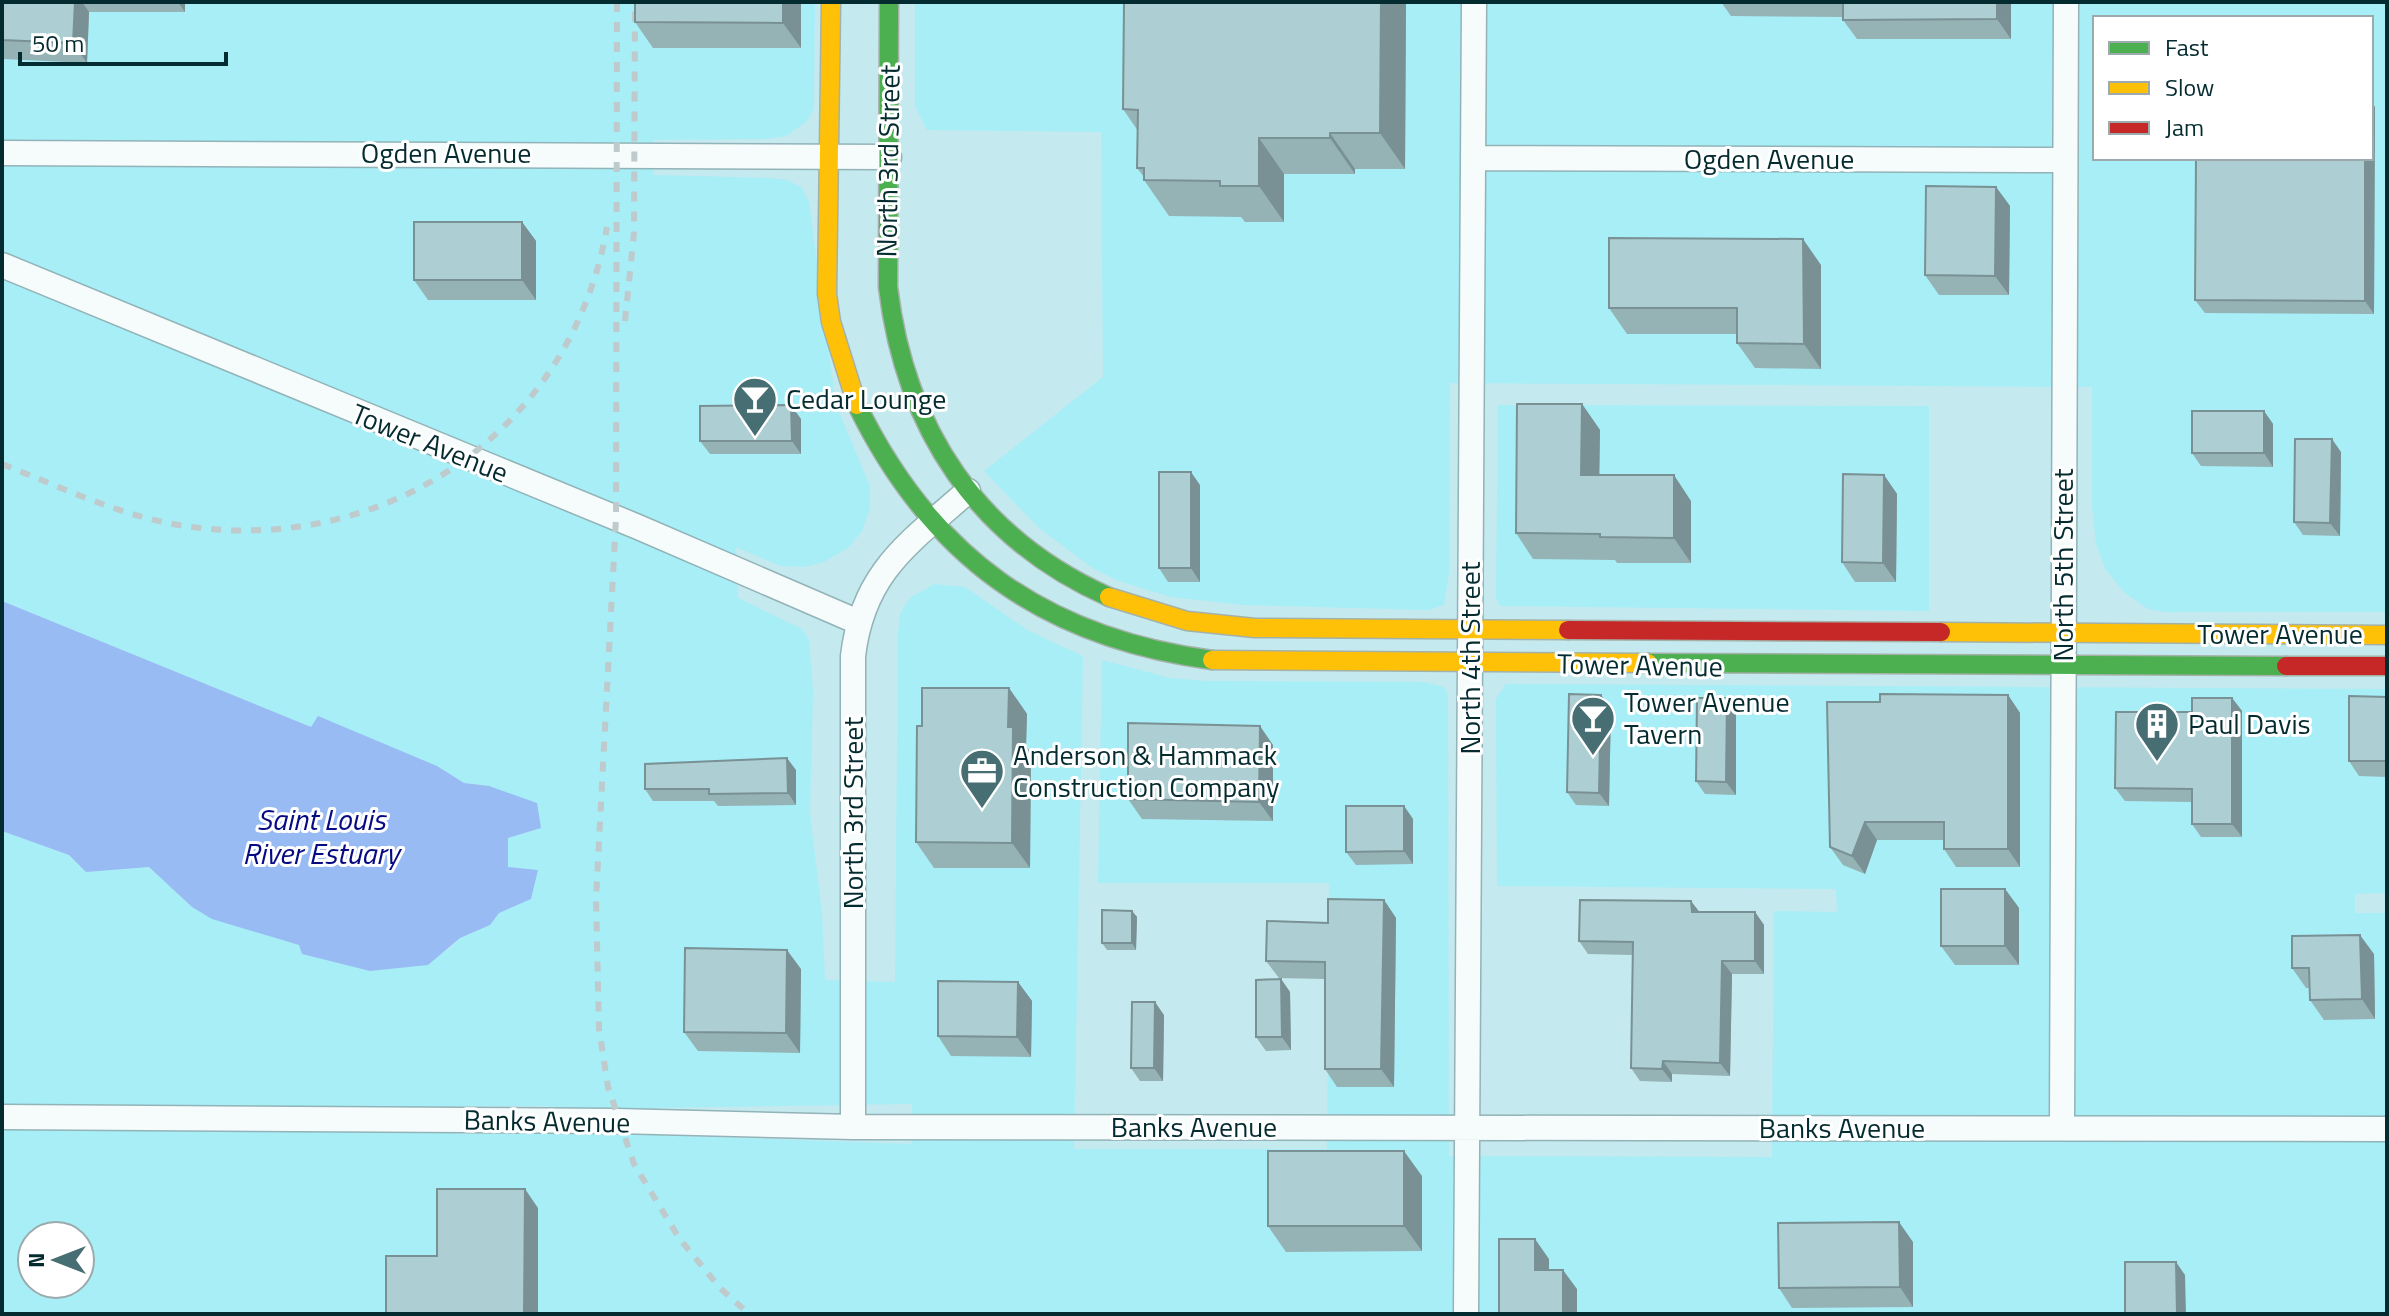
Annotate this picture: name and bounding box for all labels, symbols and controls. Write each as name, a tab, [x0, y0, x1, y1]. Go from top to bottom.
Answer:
scale bar	[20, 16, 226, 66]
legend	[2093, 16, 2373, 160]
text: 50 m	[32, 25, 84, 61]
text: Fast	[2165, 29, 2209, 65]
street label: North 3rd Street	[864, 64, 911, 258]
text: Slow	[2165, 69, 2214, 105]
text: Jam	[2165, 109, 2204, 145]
street label: Ogden Avenue	[361, 131, 531, 174]
street label: Ogden Avenue	[1684, 137, 1854, 180]
bar icon: Cedar Lounge	[731, 375, 779, 438]
place label: Cedar Lounge	[786, 377, 946, 420]
street label: Tower Avenue	[345, 392, 515, 493]
street label: North 5th Street	[2041, 468, 2084, 662]
street label: North 4th Street	[1448, 561, 1491, 755]
street label: Tower Avenue	[2197, 612, 2363, 655]
street label: Tower Avenue	[1557, 642, 1723, 687]
place label: Tower Avenue Tavern	[1624, 680, 1790, 755]
bar icon: Tower Avenue Tavern	[1569, 694, 1617, 757]
building icon: Paul Davis	[2133, 700, 2181, 763]
place label: Paul Davis	[2188, 702, 2311, 745]
street label: North 3rd Street	[831, 717, 874, 909]
place label: Anderson & Hammack Construction Company	[1013, 733, 1280, 808]
office icon: Anderson & Hammack Construction Company	[958, 747, 1006, 810]
water label: Saint Louis River Estuary	[243, 796, 403, 876]
street label: Banks Avenue	[463, 1098, 631, 1143]
street label: Banks Avenue	[1111, 1105, 1277, 1148]
street label: Banks Avenue	[1759, 1106, 1925, 1149]
north arrow	[16, 1220, 96, 1300]
text: N	[19, 1252, 53, 1268]

